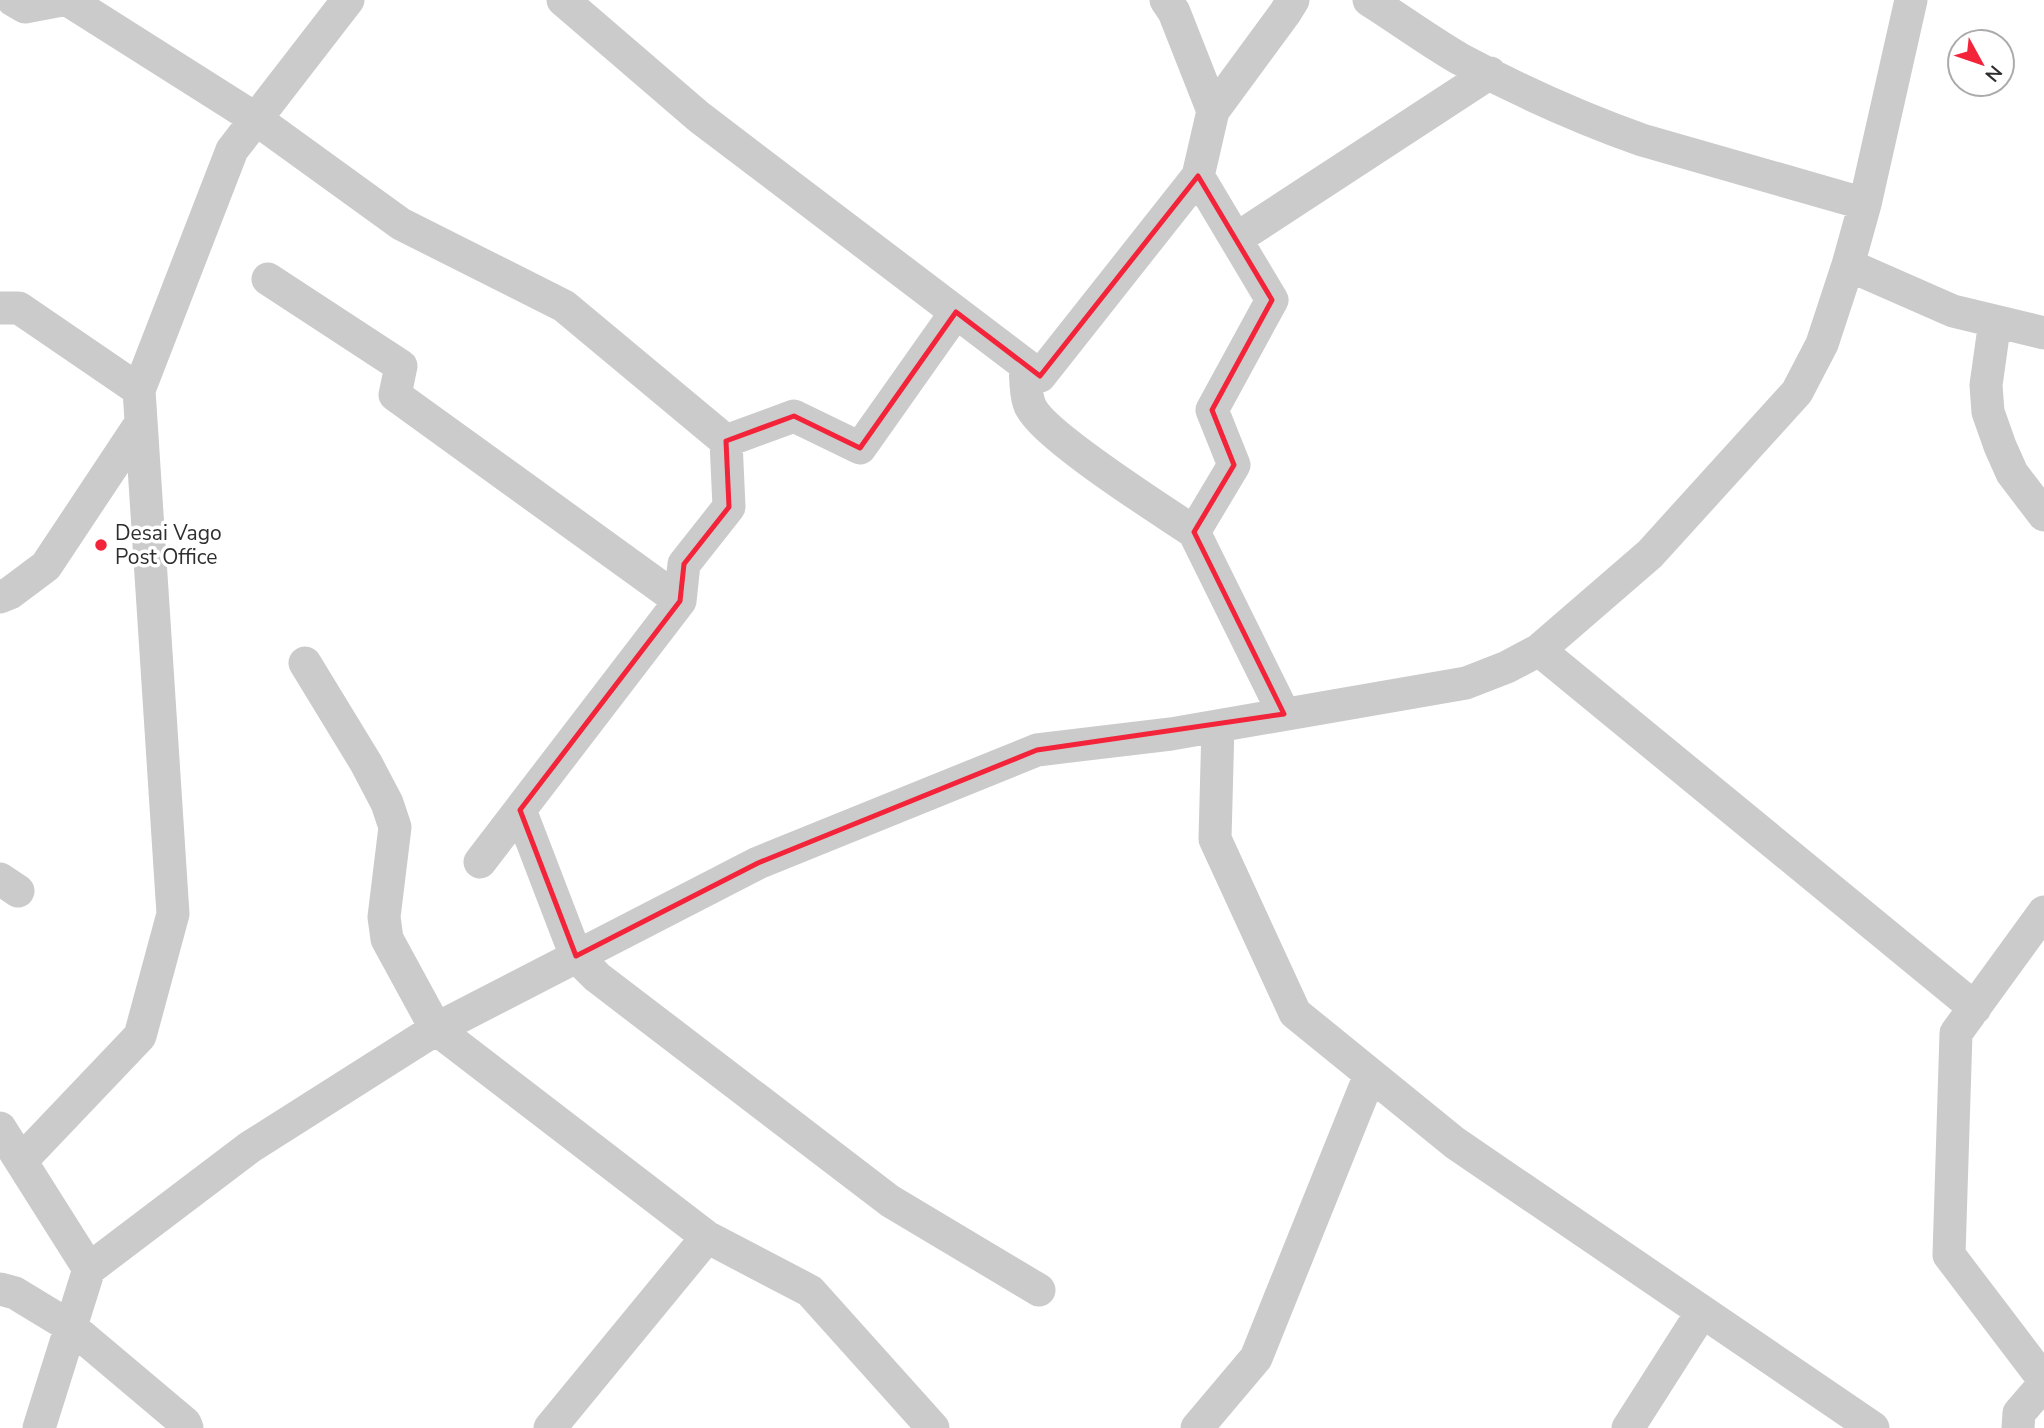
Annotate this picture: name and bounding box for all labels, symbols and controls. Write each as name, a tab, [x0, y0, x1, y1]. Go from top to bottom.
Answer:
north arrow	[1946, 28, 2016, 98]
text: N	[1979, 59, 2008, 87]
place label: Desai Vago Post Office	[115, 519, 222, 571]
marker: Desai Vago Post Office	[93, 537, 109, 553]

